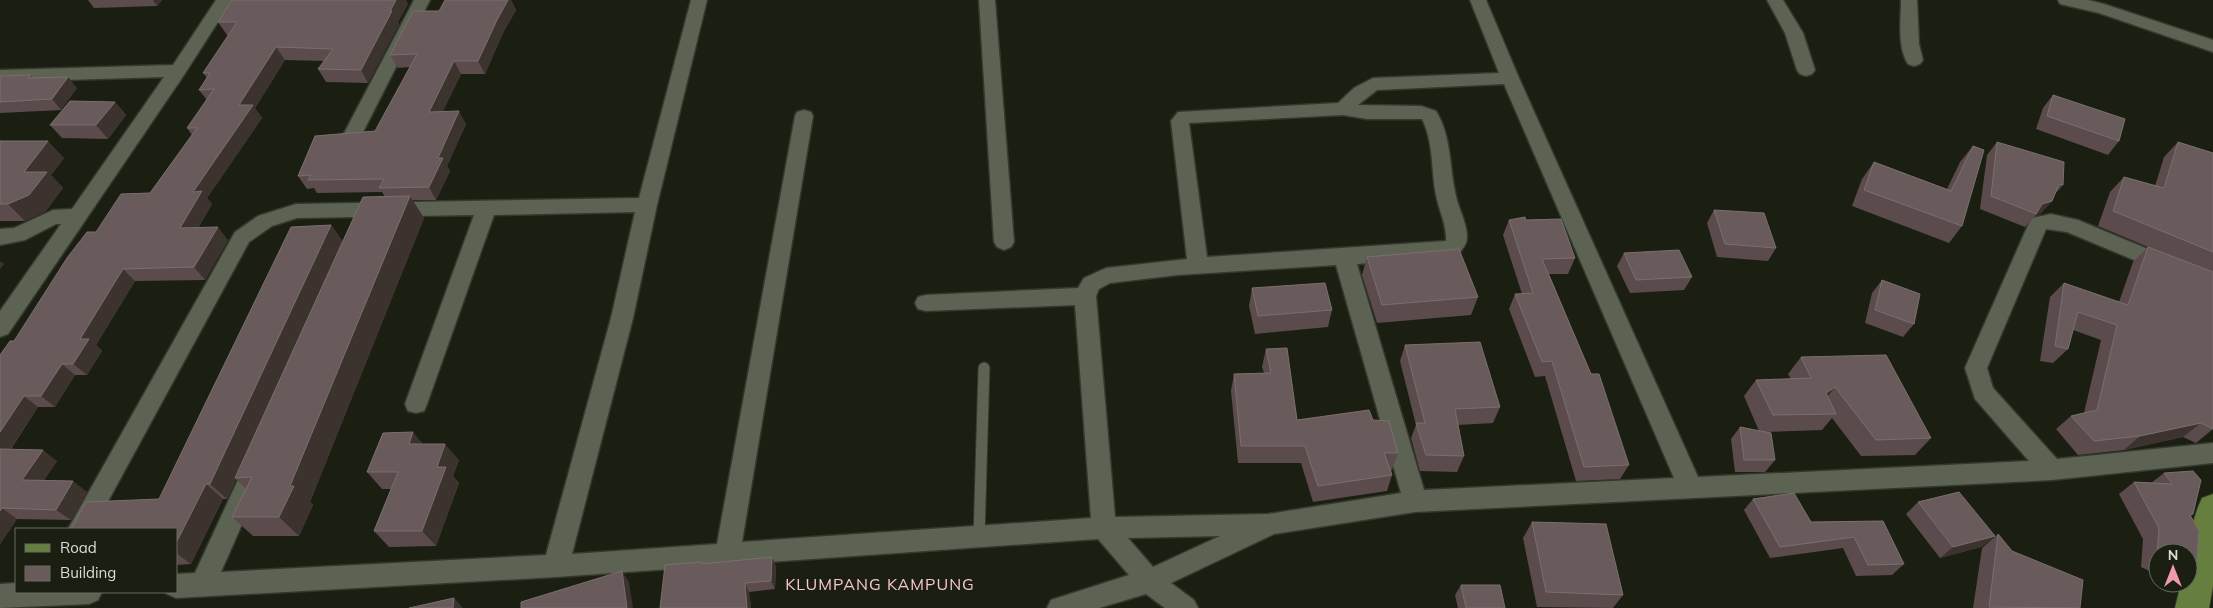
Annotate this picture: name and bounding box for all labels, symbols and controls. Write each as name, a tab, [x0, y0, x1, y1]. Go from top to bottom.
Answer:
legend	[15, 528, 178, 593]
text: Road	[60, 538, 97, 557]
north arrow	[2148, 543, 2198, 593]
text: N	[2168, 546, 2178, 564]
text: Building	[60, 563, 116, 582]
district label: KLUMPANG KAMPUNG	[785, 574, 975, 594]

